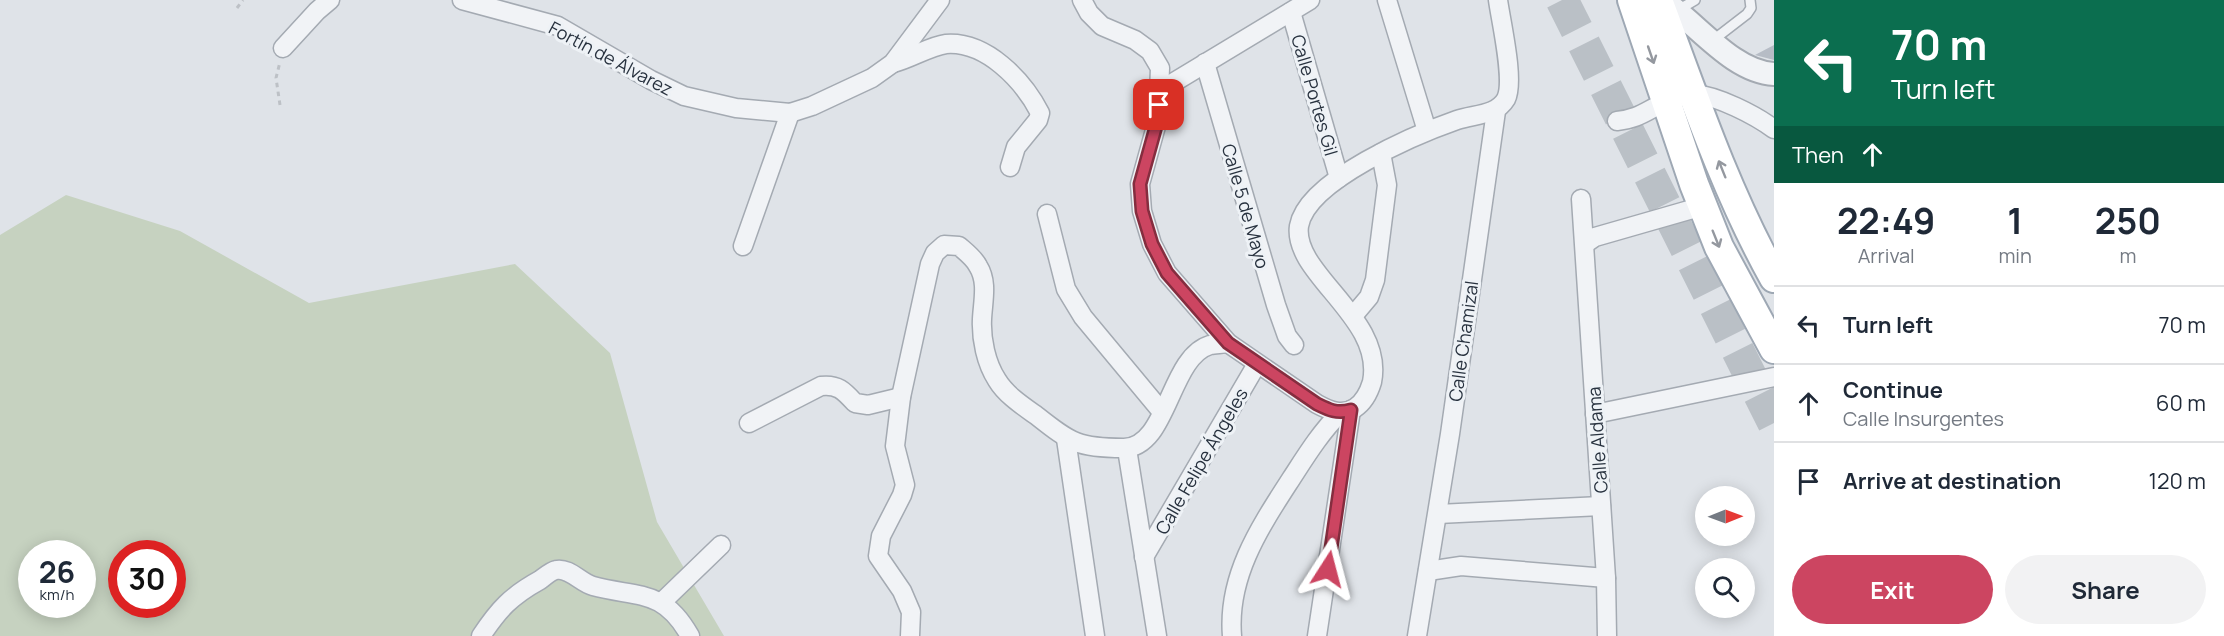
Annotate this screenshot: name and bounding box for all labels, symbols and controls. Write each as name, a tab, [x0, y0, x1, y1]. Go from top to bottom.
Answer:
street label: Fortín de Álvarez	[545, 15, 677, 101]
text: 70 m	[1891, 15, 1987, 73]
icon: left	[1792, 24, 1870, 102]
street label: Calle Portes Gil	[1286, 32, 1344, 158]
one-way arrow	[1646, 45, 1657, 64]
text: Turn left	[1891, 70, 1995, 107]
pin	[1133, 79, 1184, 130]
icon: arrive	[1142, 88, 1175, 121]
icon: ahead	[1856, 138, 1889, 171]
text: Then	[1792, 140, 1844, 170]
street label: Calle 5 de Mayo	[1217, 141, 1275, 271]
one-way arrow	[1716, 160, 1727, 179]
text: 22:49	[1837, 196, 1936, 245]
text: 1	[2007, 196, 2023, 245]
text: 250	[2095, 196, 2161, 245]
one-way arrow	[1711, 229, 1722, 248]
text: Arrival	[1858, 242, 1915, 269]
text: min	[1998, 242, 2032, 269]
text: m	[2119, 242, 2136, 269]
street label: Calle Chamizal	[1443, 279, 1483, 403]
icon: left	[1792, 309, 1825, 342]
text: Turn left	[1843, 310, 1933, 340]
text: 70 m	[2158, 310, 2206, 340]
text: Continue	[1843, 375, 1943, 405]
street label: Calle Felipe Ángeles	[1149, 383, 1253, 539]
street label: Calle Aldama	[1581, 386, 1613, 494]
icon: ahead	[1792, 387, 1825, 420]
text: 60 m	[2156, 388, 2206, 418]
text: Calle Insurgentes	[1843, 405, 2004, 432]
icon: arrive	[1792, 465, 1825, 498]
text: Arrive at destination	[1843, 466, 2061, 496]
text: 120 m	[2148, 466, 2206, 496]
north arrow	[1695, 486, 1755, 546]
map controls	[1695, 486, 1755, 618]
position arrow	[1296, 537, 1360, 601]
speed limit sign: 30	[108, 540, 186, 618]
text: 26	[39, 551, 75, 592]
button: Exit	[1792, 555, 1993, 624]
button: Share	[2005, 555, 2206, 624]
button: search	[1695, 558, 1755, 618]
text: km/h	[40, 584, 74, 605]

